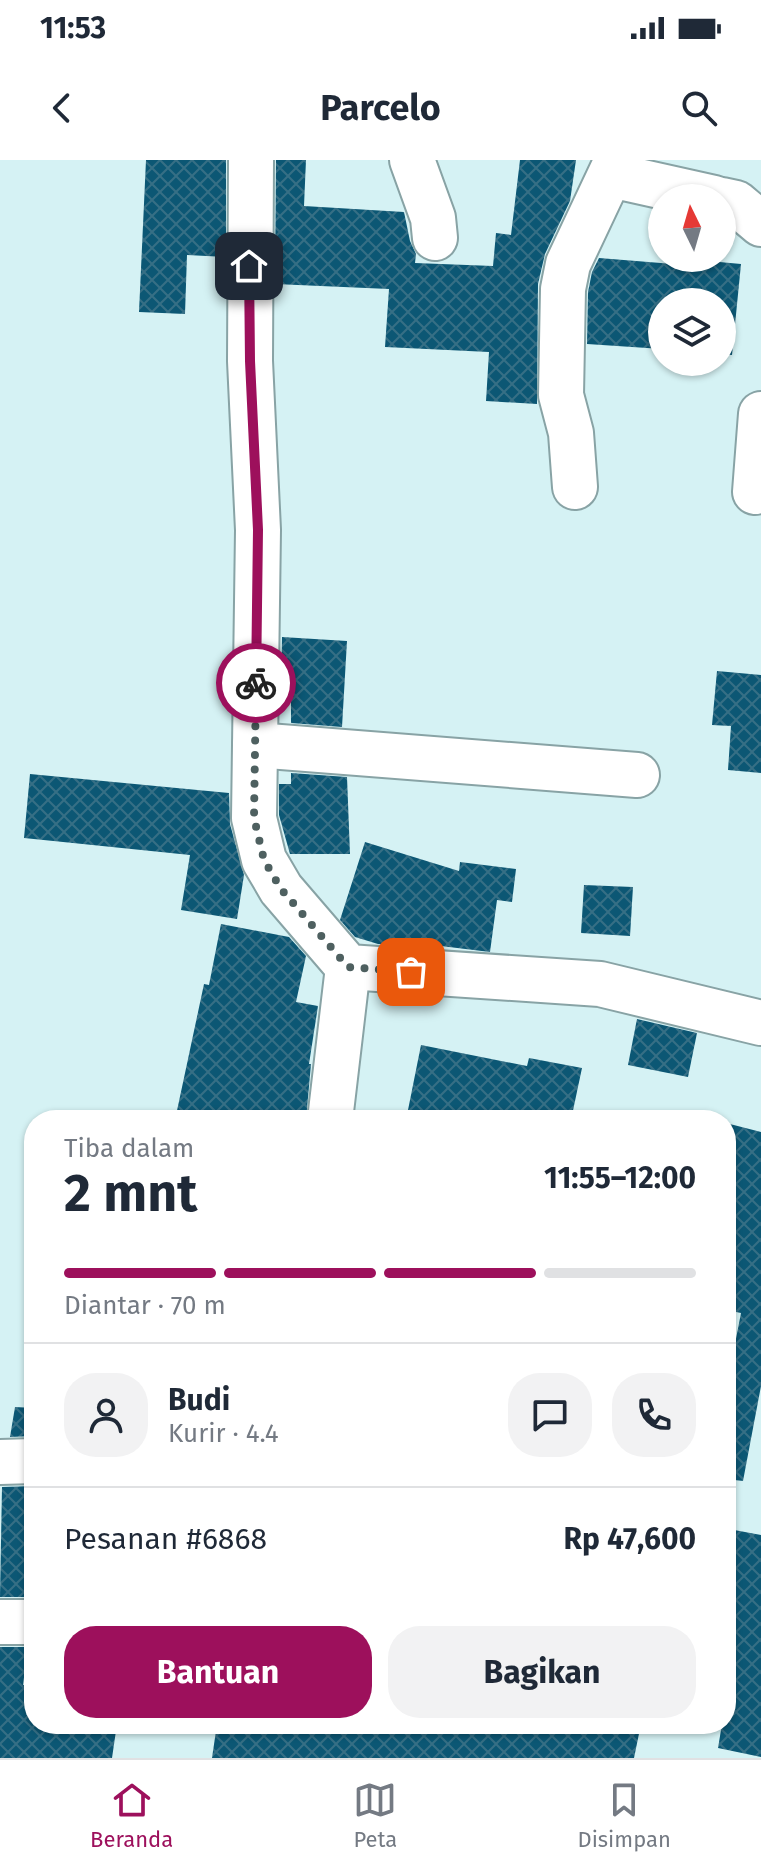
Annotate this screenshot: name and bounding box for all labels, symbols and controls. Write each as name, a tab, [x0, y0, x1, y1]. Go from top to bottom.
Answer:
text: 11:53	[40, 10, 106, 46]
icon: back	[40, 86, 84, 130]
text: Parcelo	[320, 86, 441, 130]
icon: search	[677, 86, 721, 130]
north arrow	[648, 184, 736, 272]
map controls	[648, 184, 736, 376]
pin	[215, 232, 283, 300]
icon: home	[227, 244, 271, 288]
button: layers	[648, 288, 736, 376]
courier	[216, 643, 296, 723]
icon: bike	[234, 661, 278, 705]
pin	[377, 938, 445, 1006]
icon: bag	[389, 950, 433, 994]
text: Tiba dalam	[64, 1133, 194, 1164]
text: 11:55–12:00	[544, 1160, 696, 1196]
text: 2 mnt	[64, 1162, 197, 1225]
text: Diantar · 70 m	[64, 1290, 226, 1321]
button: person	[64, 1373, 148, 1457]
button: chat	[508, 1373, 592, 1457]
button: phone	[612, 1373, 696, 1457]
text: Budi	[168, 1382, 230, 1418]
text: Kurir · 4.4	[168, 1418, 279, 1449]
text: Pesanan #6868	[64, 1521, 267, 1557]
text: Rp 47,600	[563, 1521, 696, 1557]
button: Bantuan	[64, 1626, 372, 1718]
button: Bagikan	[388, 1626, 696, 1718]
tab: Beranda	[90, 1778, 173, 1853]
tab: Peta	[353, 1778, 397, 1853]
tab: Disimpan	[577, 1778, 671, 1853]

